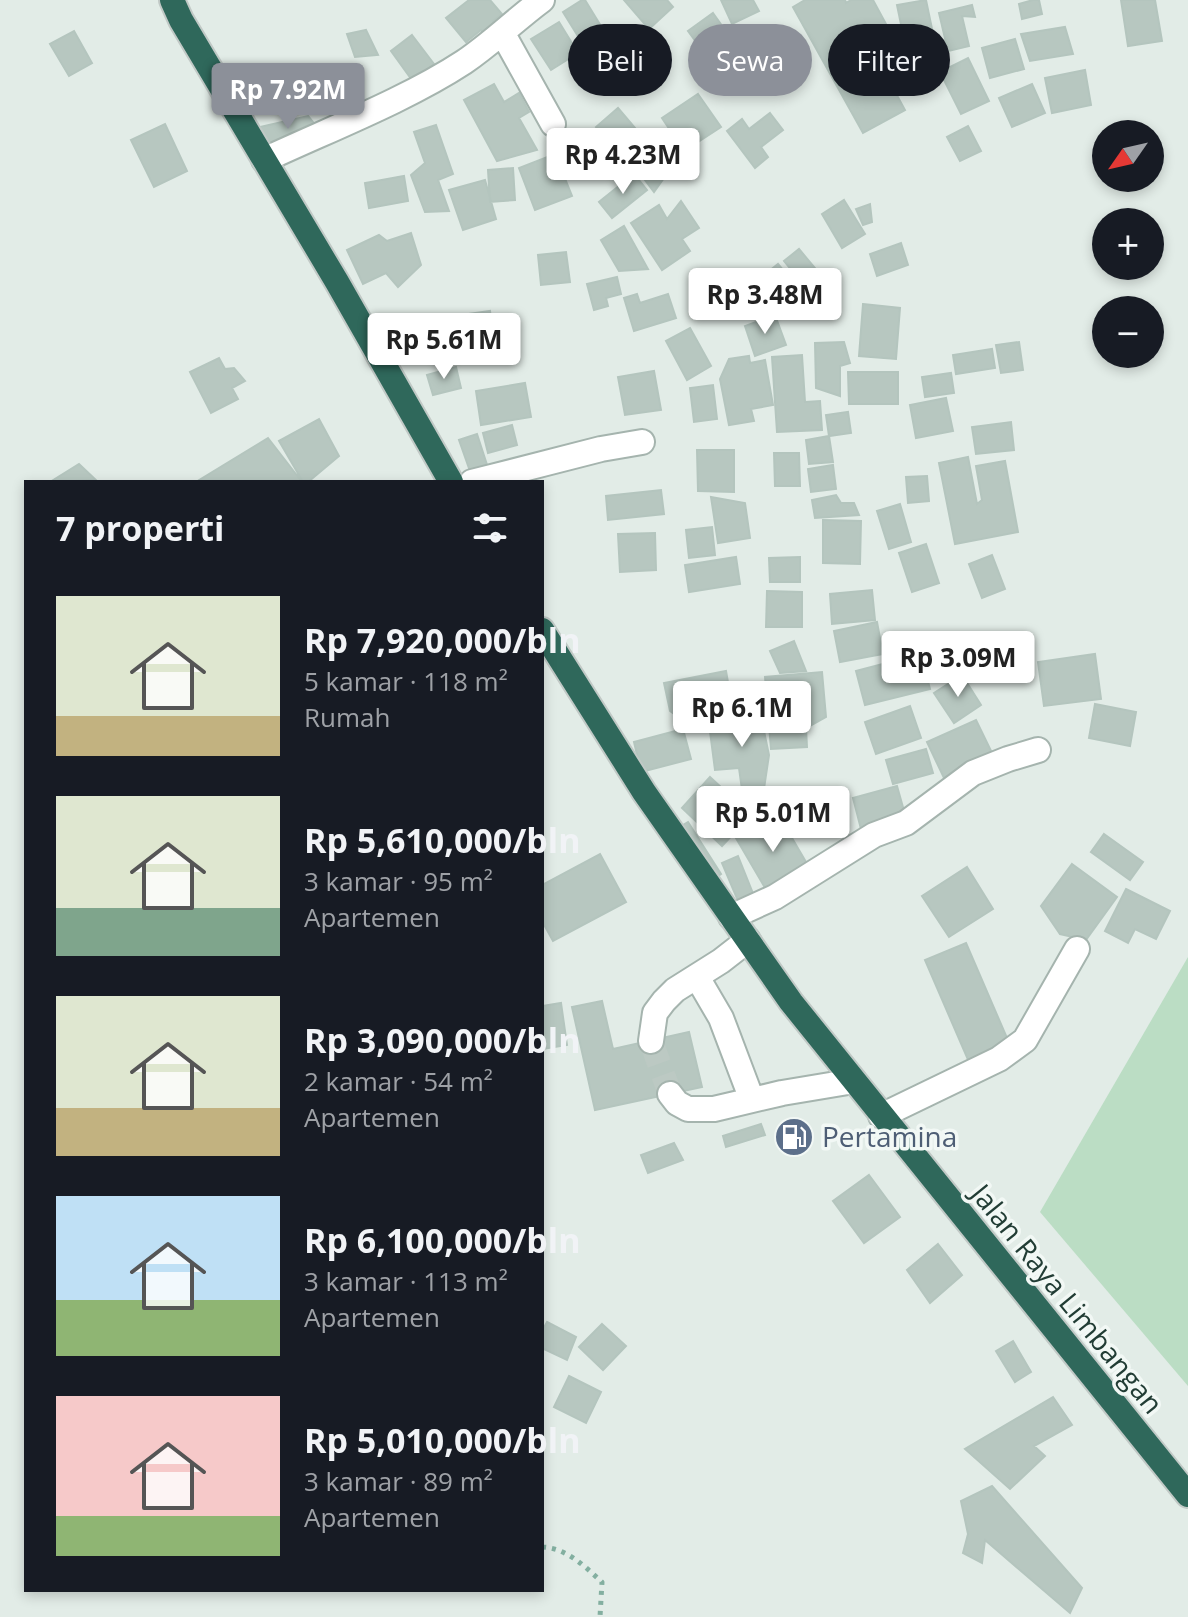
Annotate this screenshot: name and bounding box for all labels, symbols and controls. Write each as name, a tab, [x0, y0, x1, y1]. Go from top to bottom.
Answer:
chip: Beli	[568, 24, 672, 96]
chip: Sewa	[688, 24, 812, 96]
chip: Filter	[828, 24, 950, 96]
pin: Rp 7.92M	[205, 63, 371, 131]
text: Rp 7.92M	[230, 71, 346, 107]
north arrow	[1092, 120, 1164, 192]
map controls	[1092, 120, 1164, 368]
pin: Rp 4.23M	[540, 128, 706, 196]
text: Rp 4.23M	[565, 136, 681, 172]
button: +	[1092, 208, 1164, 280]
pin: Rp 3.48M	[682, 268, 848, 336]
text: Rp 3.48M	[707, 276, 823, 312]
button: −	[1092, 296, 1164, 368]
pin: Rp 5.61M	[361, 313, 527, 381]
text: Rp 5.61M	[386, 321, 502, 357]
text: 7 properti	[56, 505, 224, 551]
icon: filters	[468, 506, 512, 550]
text: Rp 7,920,000/bln	[304, 617, 581, 663]
icon: home	[120, 628, 216, 724]
pin: Rp 3.09M	[875, 631, 1041, 699]
text: Rp 3.09M	[900, 639, 1016, 675]
text: 5 kamar · 118 m²	[304, 663, 508, 699]
pin: Rp 6.1M	[668, 681, 816, 749]
text: Rp 6.1M	[691, 689, 793, 725]
text: Rumah	[304, 699, 390, 735]
pin: Rp 5.01M	[690, 786, 856, 854]
text: Rp 5.01M	[715, 794, 831, 830]
text: Rp 5,610,000/bln	[304, 817, 581, 863]
icon: home	[120, 828, 216, 924]
text: 3 kamar · 95 m²	[304, 863, 493, 899]
text: Apartemen	[304, 899, 440, 935]
text: Rp 3,090,000/bln	[304, 1017, 581, 1063]
icon: home	[120, 1028, 216, 1124]
text: 2 kamar · 54 m²	[304, 1063, 493, 1099]
text: Apartemen	[304, 1099, 440, 1135]
fuel station icon: Pertamina	[773, 1116, 815, 1158]
place label: Pertamina	[822, 1117, 957, 1155]
street label: Jalan Raya Limbangan	[961, 1173, 1172, 1421]
text: Rp 6,100,000/bln	[304, 1217, 581, 1263]
icon: home	[120, 1228, 216, 1324]
text: 3 kamar · 113 m²	[304, 1263, 508, 1299]
text: Apartemen	[304, 1299, 440, 1335]
text: Rp 5,010,000/bln	[304, 1417, 581, 1463]
icon: home	[120, 1428, 216, 1524]
text: 3 kamar · 89 m²	[304, 1463, 493, 1499]
text: Apartemen	[304, 1499, 440, 1535]

